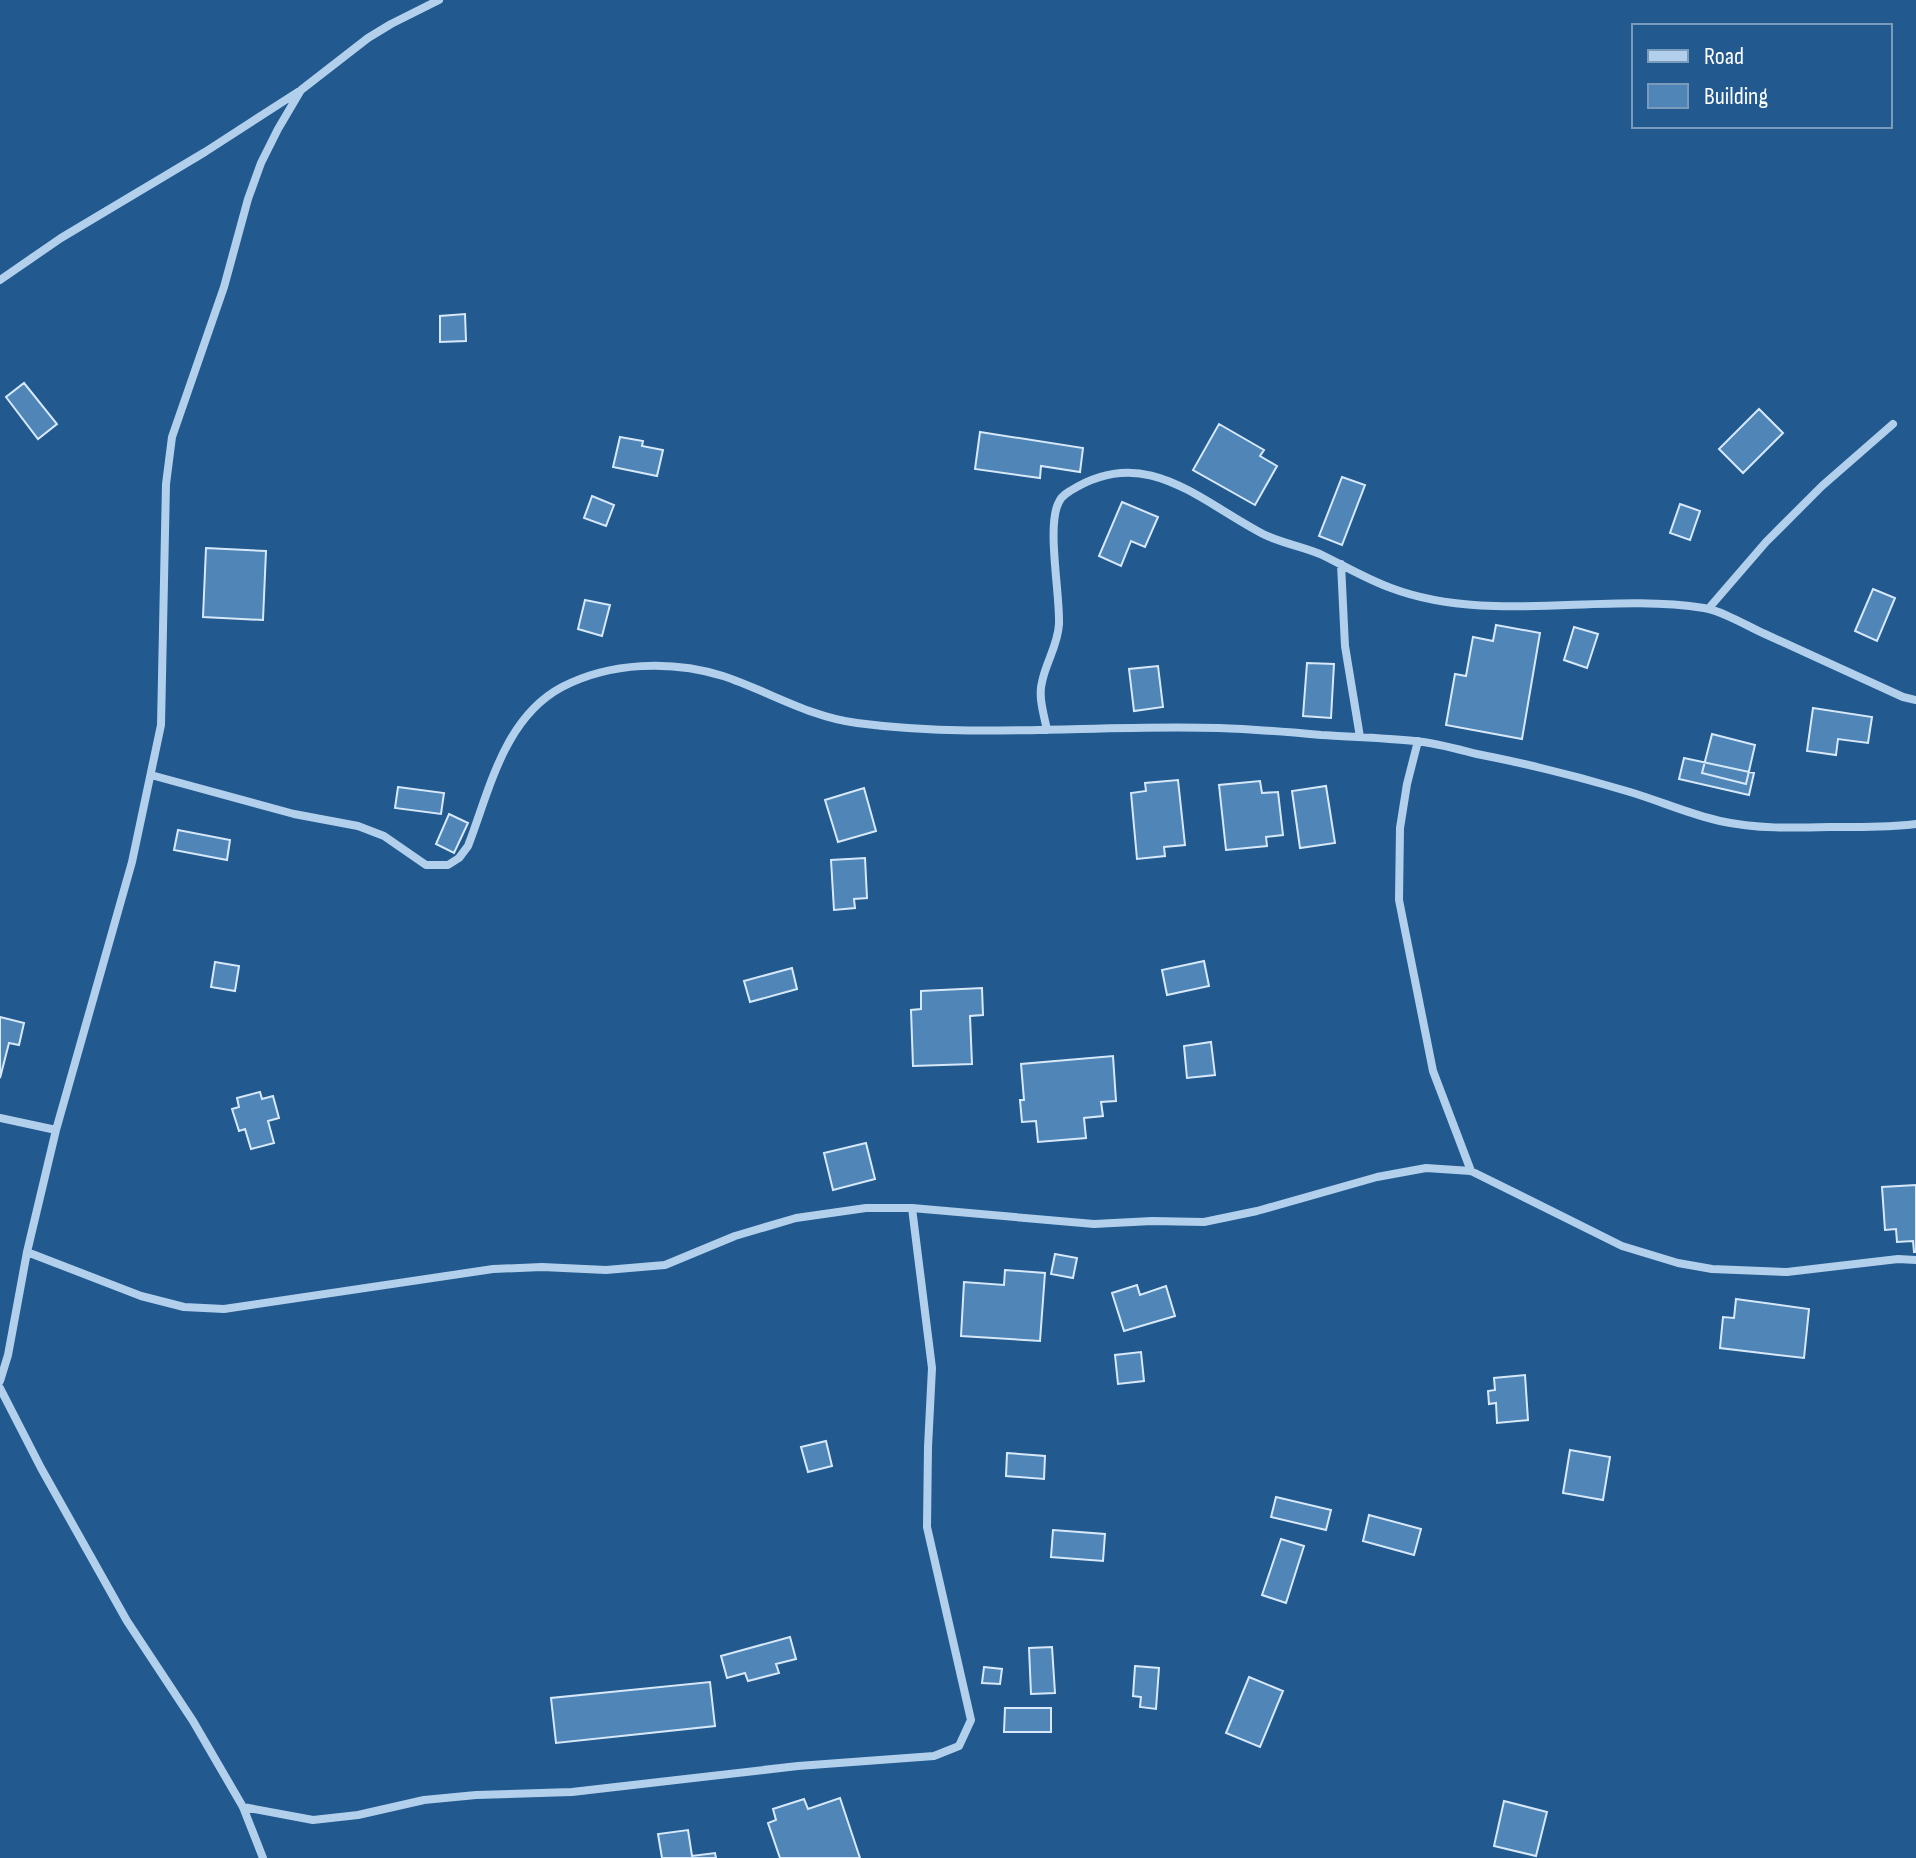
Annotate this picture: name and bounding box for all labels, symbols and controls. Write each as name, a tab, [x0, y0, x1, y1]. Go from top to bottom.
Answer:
legend	[1632, 24, 1892, 128]
text: Road	[1704, 42, 1744, 71]
text: Building	[1704, 82, 1768, 111]

